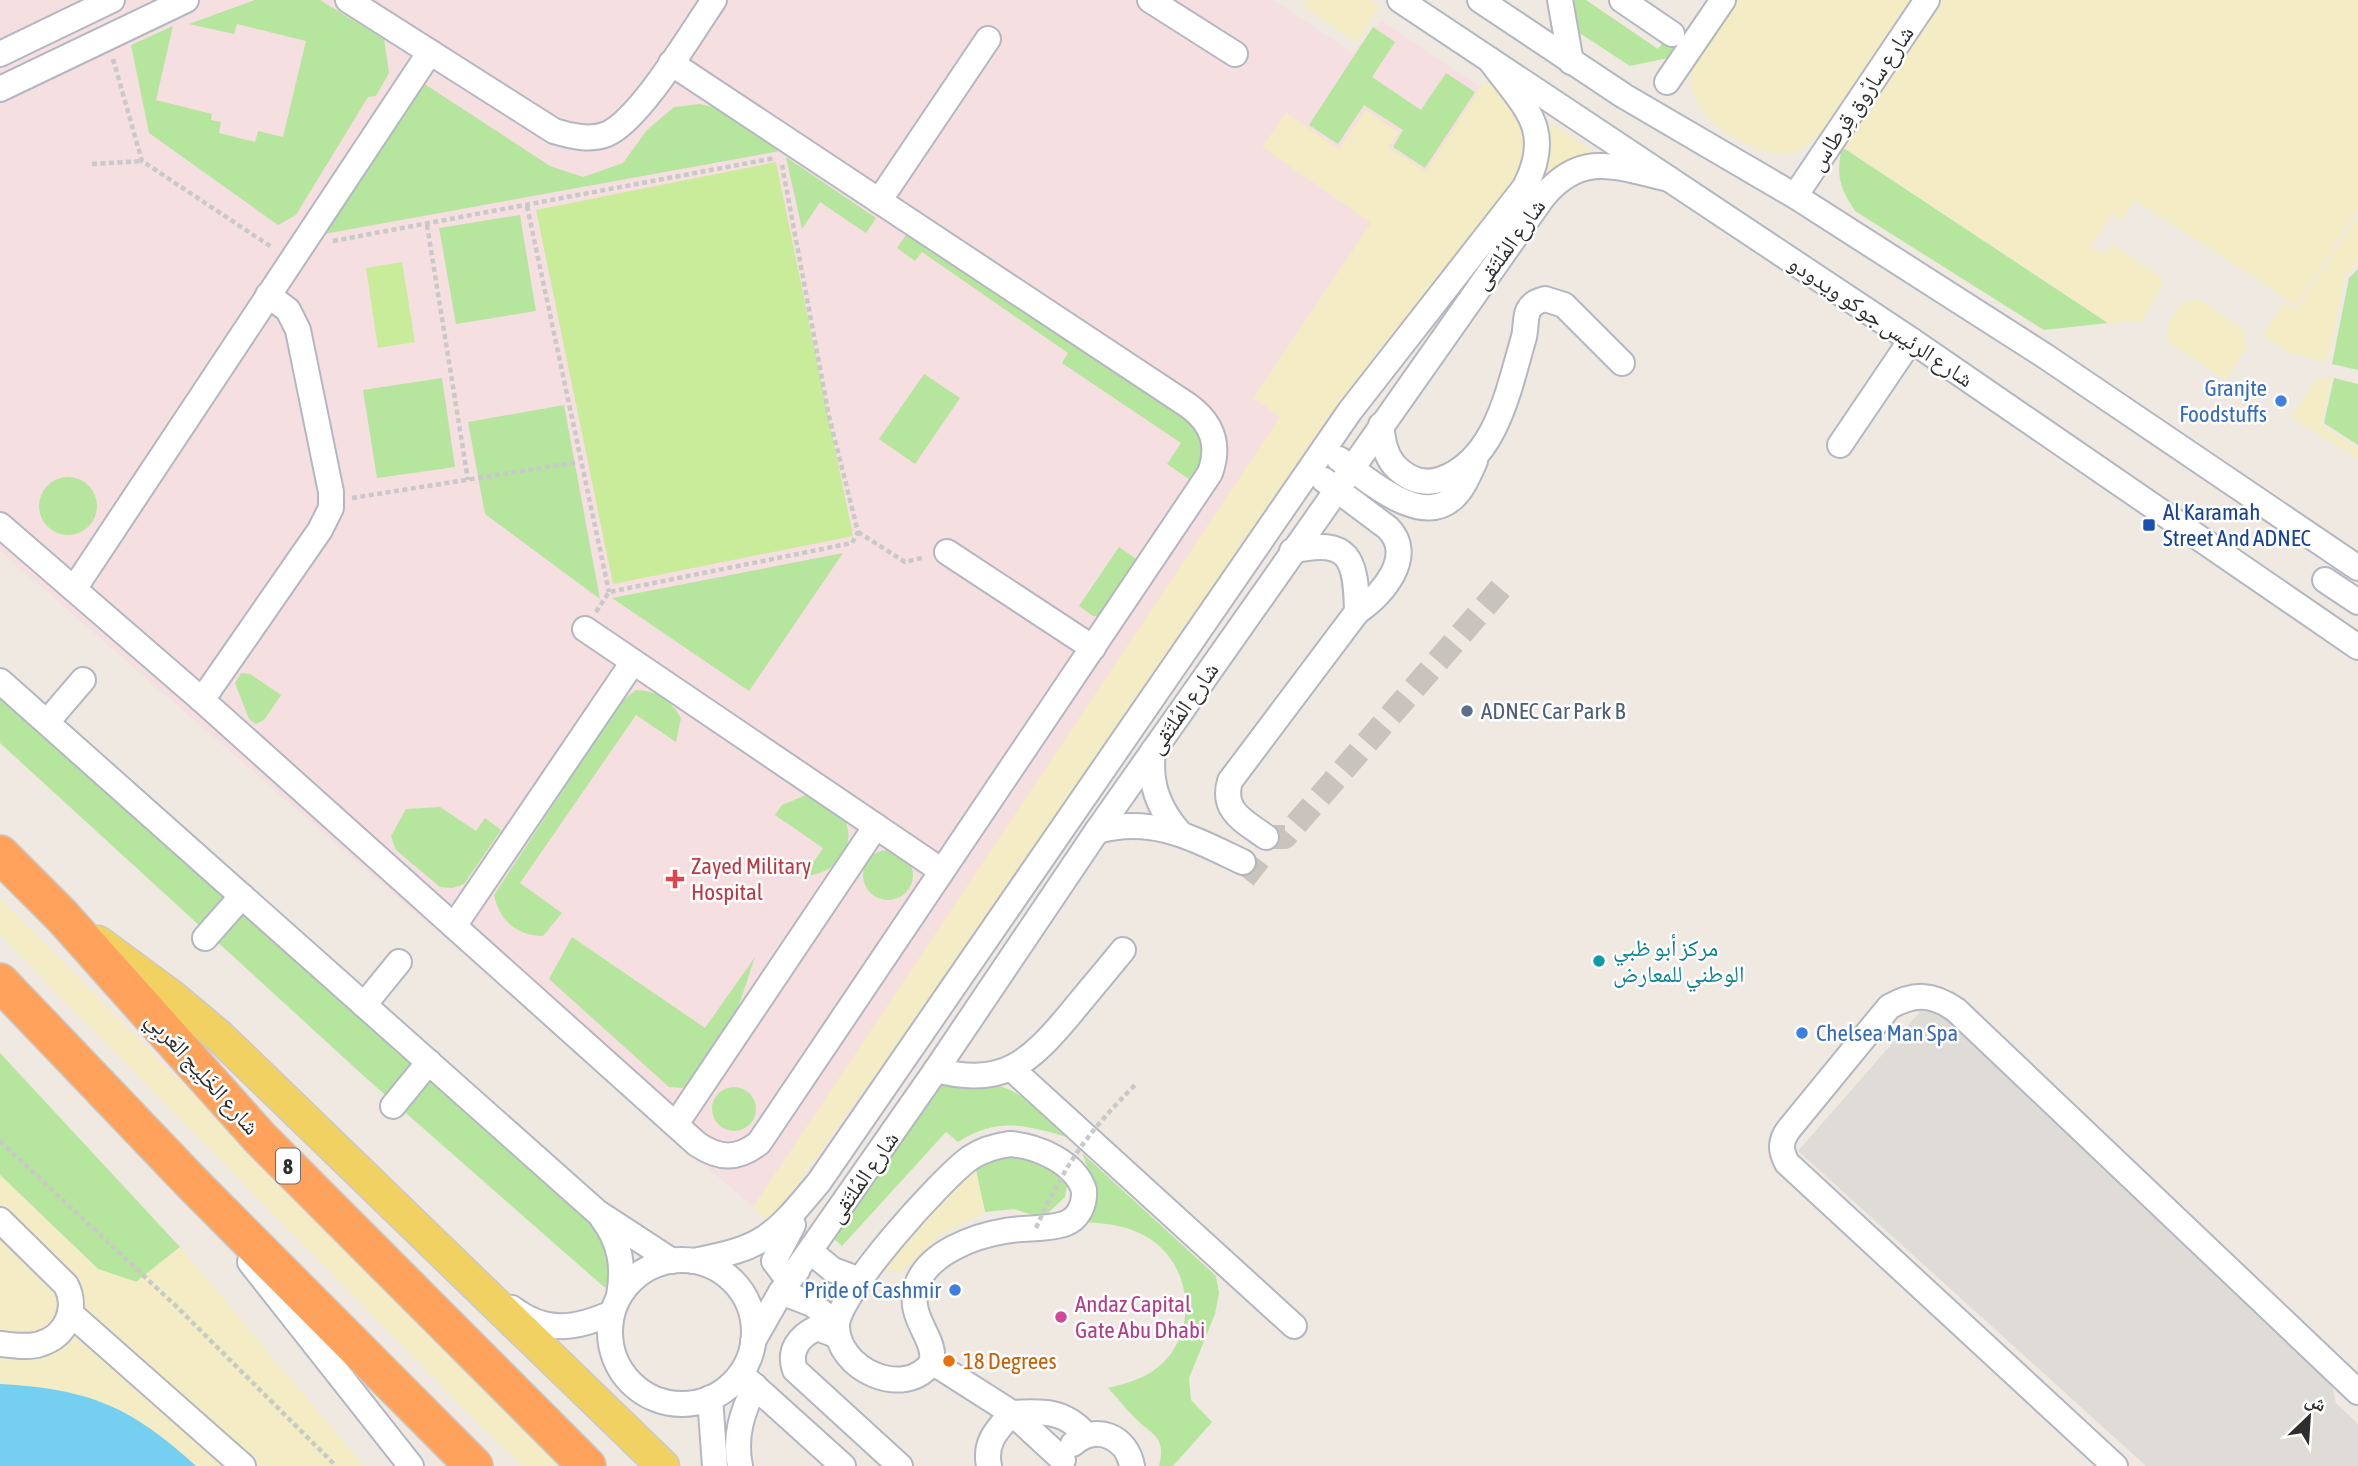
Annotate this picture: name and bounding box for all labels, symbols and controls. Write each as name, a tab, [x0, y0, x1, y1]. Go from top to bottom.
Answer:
street label: شارع سارُوق قِرطاس	[1803, 21, 1921, 176]
street label: شارع المُلتَقى	[1468, 194, 1552, 295]
street label: شارع الرئيس جوكو ويدودو	[1783, 250, 1978, 394]
place label: Granjte Foodstuffs	[2179, 375, 2267, 427]
marker: Granjte Foodstuffs	[2273, 393, 2289, 409]
place label: Al Karamah Street And ADNEC	[2163, 499, 2311, 551]
marker: Al Karamah Street And ADNEC	[2141, 517, 2157, 533]
street label: شارع المُلتَقى	[1142, 657, 1225, 760]
place label: ADNEC Car Park B	[1481, 698, 1626, 724]
marker: ADNEC Car Park B	[1459, 703, 1475, 719]
place label: Zayed Military Hospital	[691, 853, 811, 905]
marker: Zayed Military Hospital	[665, 869, 685, 889]
place label: مركز أبو ظبي الوطني للمعارض	[1613, 934, 1744, 993]
marker: مركز أبو ظبي الوطني للمعارض	[1591, 953, 1607, 969]
street label: شارع الخَلِيج العَربِي	[137, 1006, 265, 1144]
place label: Chelsea Man Spa	[1816, 1020, 1958, 1046]
marker: Chelsea Man Spa	[1794, 1025, 1810, 1041]
street label: شارع المُلتَقى	[822, 1126, 905, 1229]
road number: 8	[276, 1148, 300, 1184]
place label: Pride of Cashmir	[804, 1277, 942, 1303]
marker: Pride of Cashmir	[947, 1282, 963, 1298]
place label: Andaz Capital Gate Abu Dhabi	[1075, 1291, 1205, 1343]
marker: Andaz Capital Gate Abu Dhabi	[1053, 1309, 1069, 1325]
place label: 18 Degrees	[963, 1348, 1057, 1374]
marker: 18 Degrees	[941, 1353, 957, 1369]
north arrow	[2274, 1382, 2344, 1452]
text: ش	[2302, 1387, 2330, 1417]

